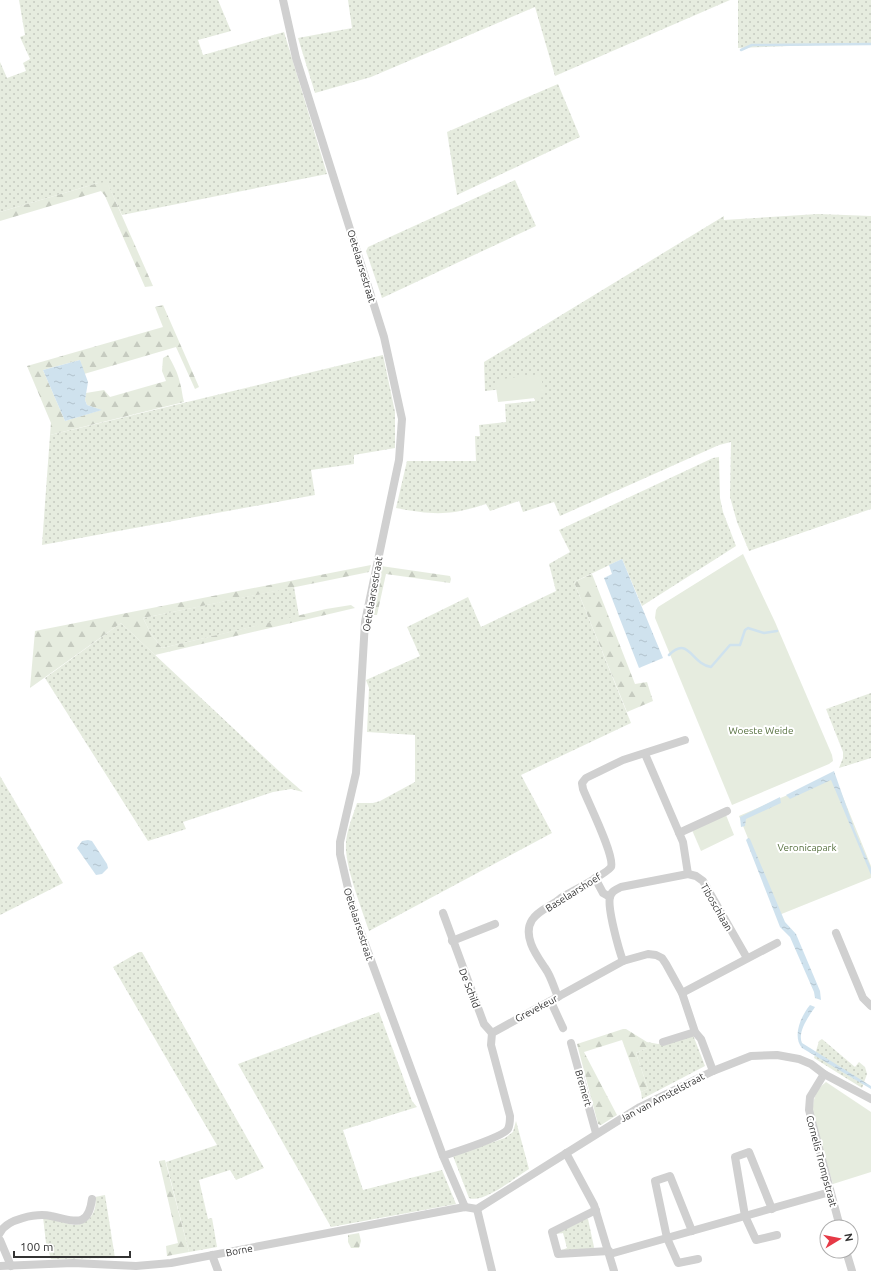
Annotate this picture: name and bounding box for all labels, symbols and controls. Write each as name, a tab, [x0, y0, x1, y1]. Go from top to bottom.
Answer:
street label: Oetelaarsestraat	[345, 228, 378, 304]
street label: Oetelaarsestraat	[361, 556, 384, 632]
park label: Woeste Weide	[729, 725, 793, 736]
park label: Veronicapark	[778, 842, 836, 853]
street label: Baselaarshoef	[544, 871, 603, 914]
street label: Tiboschlaan	[698, 881, 735, 933]
street label: Oetelaarsestraat	[342, 887, 375, 962]
street label: De Schild	[457, 967, 482, 1010]
street label: Grevekeur	[513, 993, 559, 1024]
street label: Bremert	[573, 1069, 594, 1108]
street label: Jan van Amstelstraat	[618, 1071, 706, 1124]
street label: Cornelis Trompstraat	[804, 1114, 839, 1208]
north arrow	[819, 1219, 859, 1259]
text: N	[842, 1232, 855, 1242]
scale bar	[14, 1233, 130, 1259]
text: 100 m	[20, 1240, 53, 1253]
street label: Borne	[225, 1242, 254, 1258]

